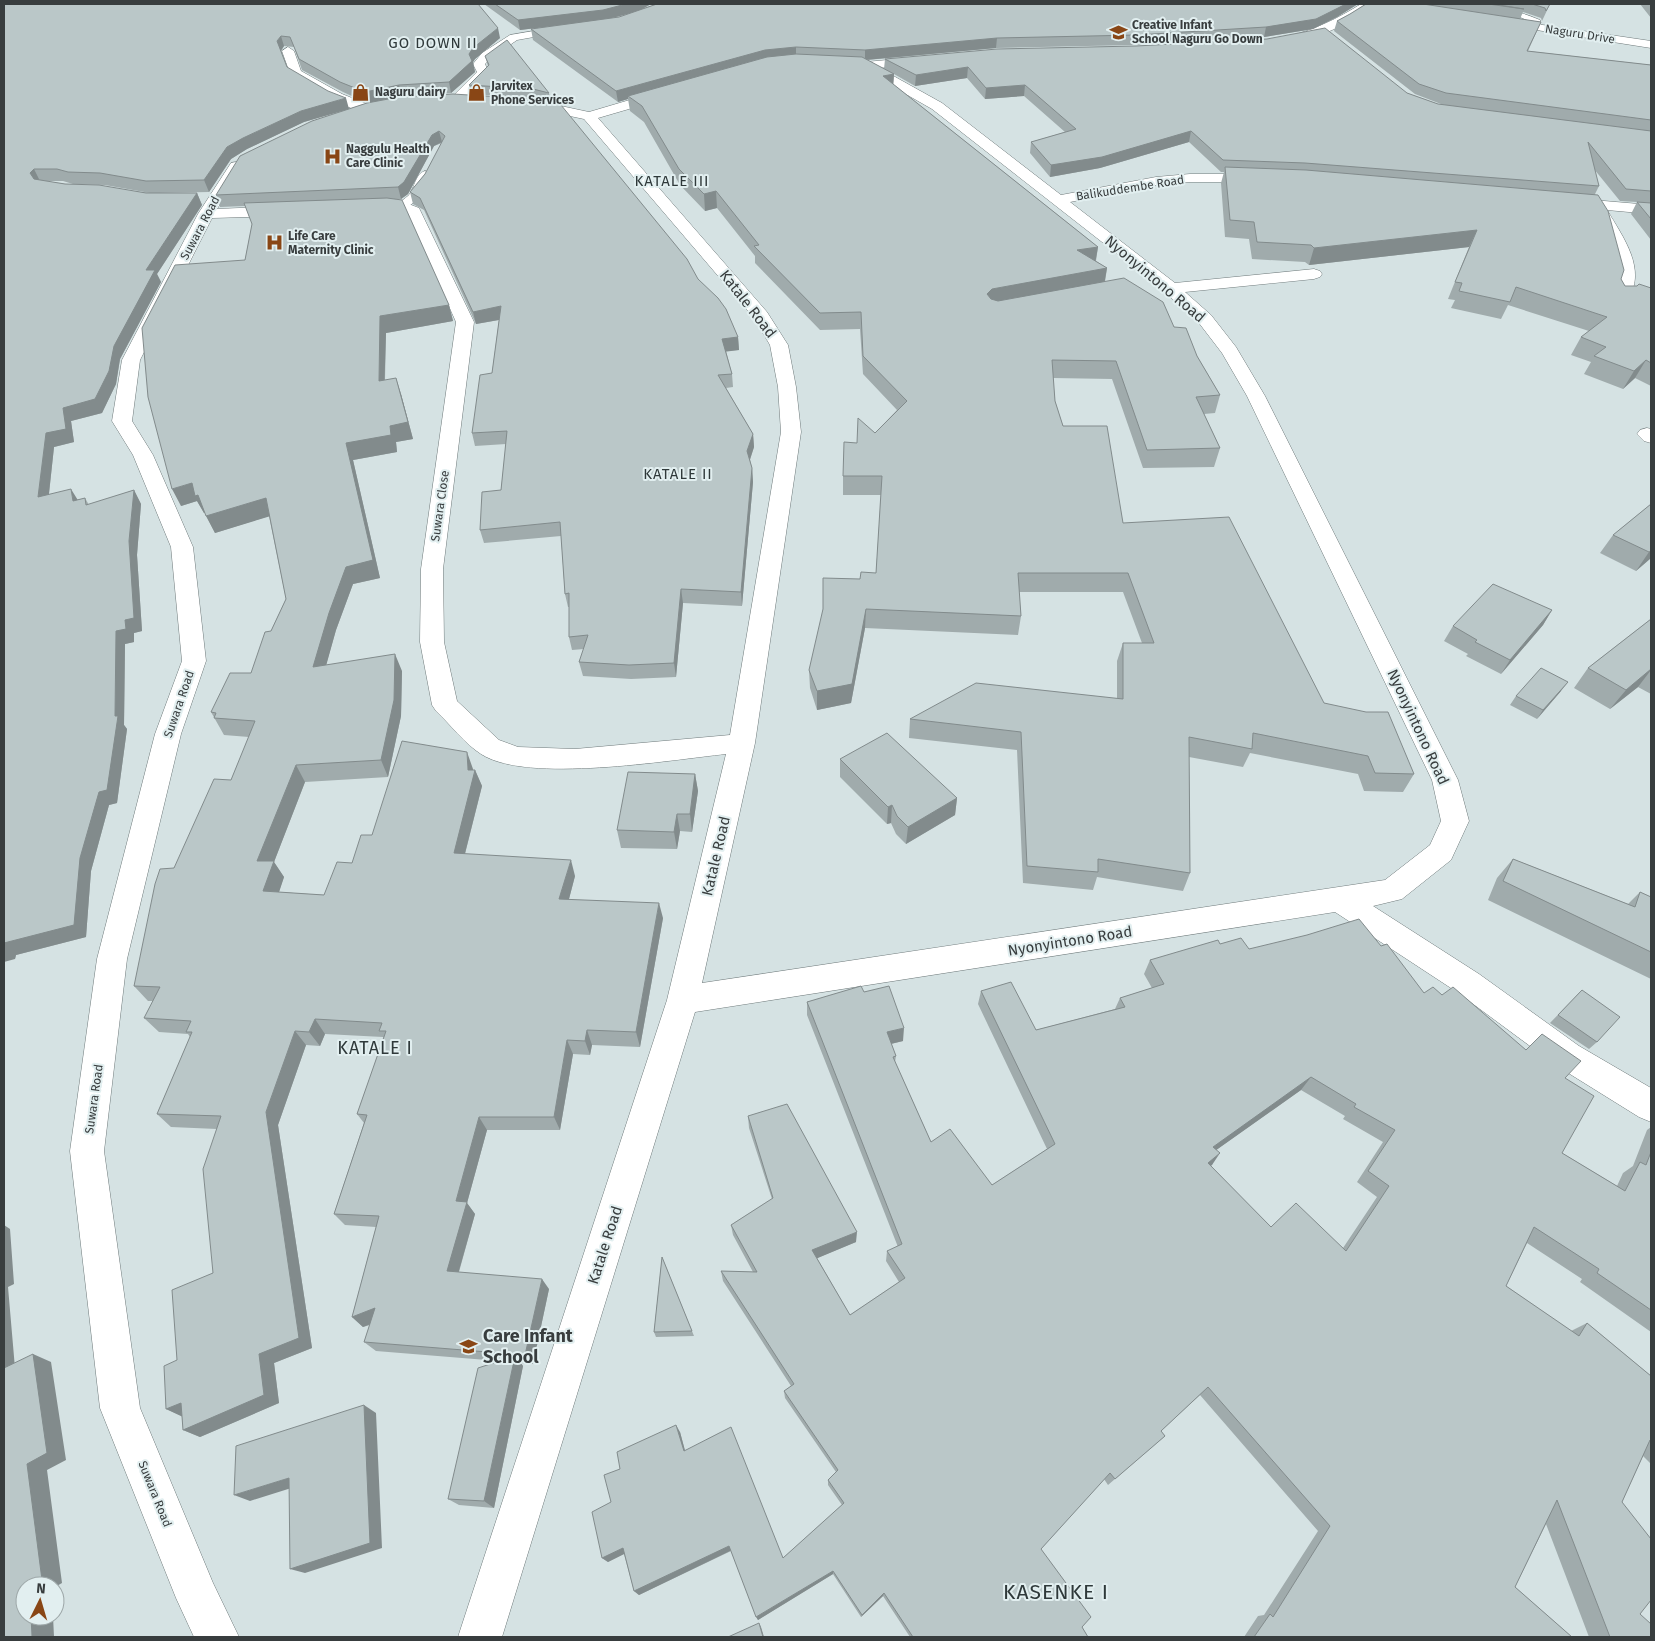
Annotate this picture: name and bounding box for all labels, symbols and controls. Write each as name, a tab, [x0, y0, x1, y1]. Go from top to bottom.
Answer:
place label: Creative Infant School Naguru Go Down	[1132, 18, 1263, 46]
school or university icon: Creative Infant School Naguru Go Down	[1108, 22, 1128, 42]
street label: Naguru Drive	[1544, 22, 1616, 46]
district label: GO DOWN II	[388, 34, 478, 52]
place label: Jarvitex Phone Services	[490, 79, 574, 107]
shop icon: Naguru dairy	[351, 82, 371, 102]
shop icon: Jarvitex Phone Services	[467, 83, 487, 103]
place label: Naguru dairy	[375, 85, 446, 99]
place label: Naggulu Health Care Clinic	[346, 142, 430, 170]
hospital icon: Naggulu Health Care Clinic	[322, 146, 342, 166]
district label: KATALE III	[634, 172, 710, 190]
street label: Balikuddembe Road	[1075, 173, 1185, 203]
street label: Suwara Road	[177, 194, 223, 262]
place label: Life Care Maternity Clinic	[288, 229, 374, 257]
street label: Nyonyintono Road	[1101, 232, 1209, 326]
hospital icon: Life Care Maternity Clinic	[264, 233, 284, 253]
street label: Katale Road	[716, 266, 780, 342]
district label: KATALE II	[643, 465, 713, 483]
street label: Suwara Close	[428, 470, 452, 542]
street label: Nyonyintono Road	[1383, 666, 1453, 788]
street label: Suwara Road	[161, 669, 197, 739]
street label: Katale Road	[698, 814, 734, 898]
street label: Nyonyintono Road	[1007, 922, 1133, 960]
district label: KATALE I	[337, 1037, 413, 1059]
street label: Suwara Road	[82, 1063, 106, 1135]
street label: Katale Road	[584, 1204, 626, 1286]
place label: Care Infant School	[483, 1325, 574, 1368]
school or university icon: Care Infant School	[459, 1336, 479, 1356]
street label: Suwara Road	[135, 1459, 175, 1529]
north arrow	[15, 1576, 65, 1626]
district label: KASENKE I	[1003, 1579, 1109, 1605]
text: N	[36, 1580, 46, 1597]

